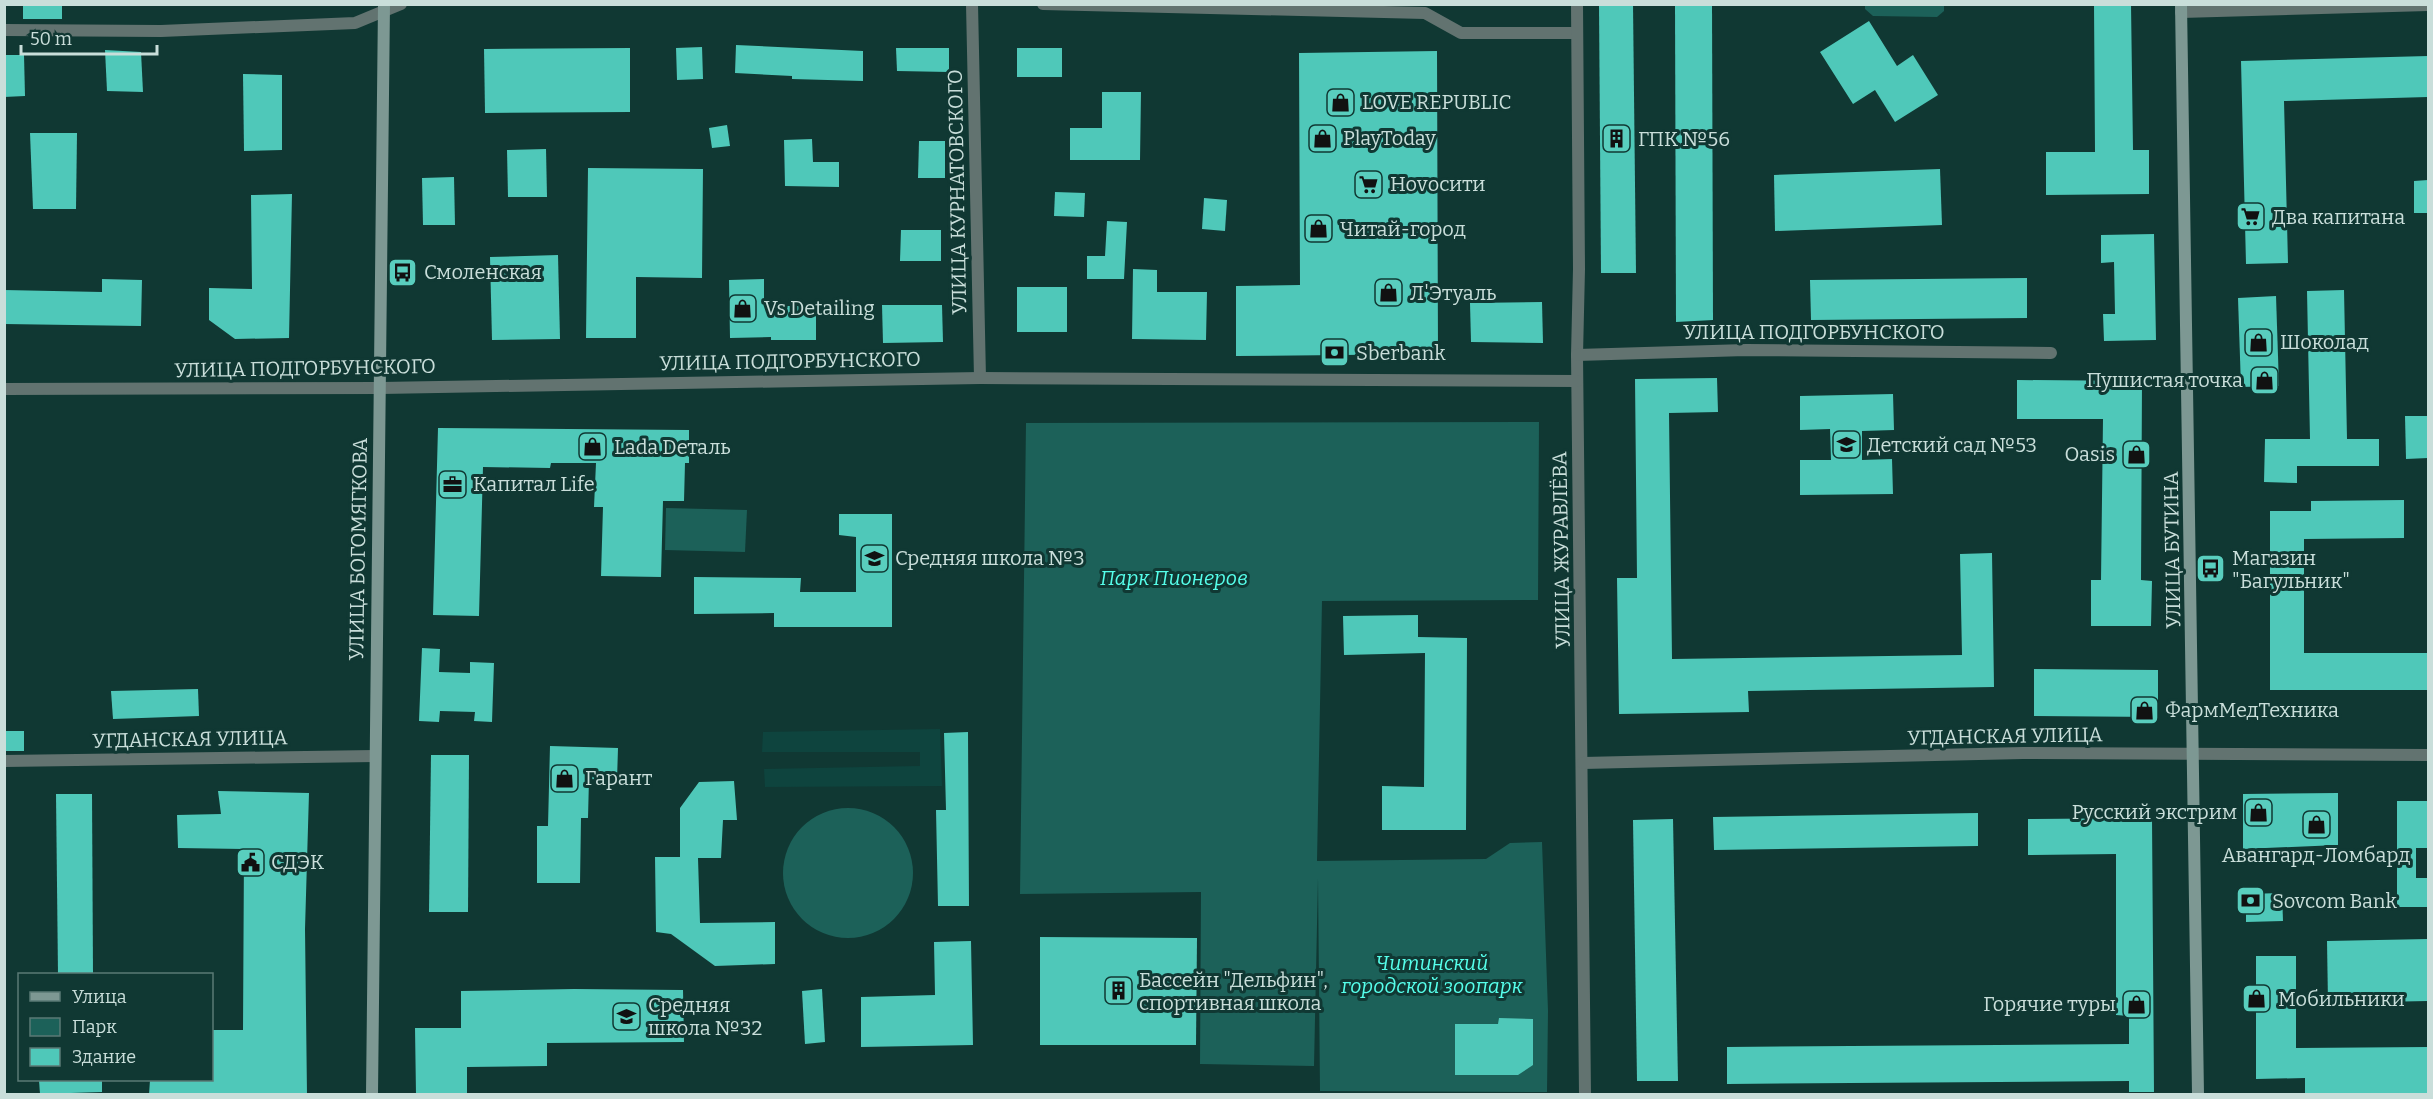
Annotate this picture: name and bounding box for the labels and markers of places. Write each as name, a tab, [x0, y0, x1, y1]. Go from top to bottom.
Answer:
shop icon: LOVE REPUBLIC	[1325, 86, 1357, 118]
place label: LOVE REPUBLIC	[1362, 90, 1511, 114]
shop icon: PlayToday	[1306, 122, 1338, 154]
building icon: ГПК №56	[1601, 123, 1633, 155]
place label: PlayToday	[1343, 126, 1436, 150]
place label: ГПК №56	[1638, 127, 1730, 151]
supermarket icon: Ноvосити	[1353, 168, 1385, 200]
place label: Ноvосити	[1390, 172, 1485, 196]
supermarket icon: Два капитана	[2235, 201, 2267, 233]
place label: Два капитана	[2272, 205, 2405, 229]
shop icon: Читай-город	[1303, 213, 1335, 245]
place label: Читай-город	[1340, 217, 1466, 241]
bus stop icon: Смоленская	[387, 256, 419, 288]
place label: Смоленская	[424, 260, 542, 284]
shop icon: Л'Этуаль	[1373, 277, 1405, 309]
place label: Л'Этуаль	[1410, 281, 1496, 305]
shop icon: Vs Detailing	[727, 292, 759, 324]
place label: Vs Detailing	[764, 296, 875, 320]
shop icon: Шоколад	[2243, 326, 2275, 358]
place label: Шоколад	[2280, 330, 2369, 354]
bank icon: Sberbank	[1319, 337, 1351, 369]
place label: Sberbank	[1356, 341, 1446, 365]
shop icon: Пушистая точка	[2248, 364, 2280, 396]
place label: Пушистая точка	[2086, 368, 2243, 392]
school or university icon: Детский сад №53	[1830, 429, 1862, 461]
shop icon: Lada Dеталь	[577, 431, 609, 463]
place label: Детский сад №53	[1867, 433, 2037, 457]
place label: Lada Dеталь	[614, 435, 731, 459]
shop icon: Oasis	[2120, 438, 2152, 470]
place label: Oasis	[2065, 442, 2115, 466]
office icon: Капитал Life	[436, 468, 468, 500]
place label: Капитал Life	[473, 472, 595, 496]
school or university icon: Средняя школа №3	[858, 542, 890, 574]
place label: Средняя школа №3	[895, 546, 1085, 570]
place label: Магазин "Багульник"	[2232, 546, 2350, 593]
bus stop icon: Магазин "Багульник"	[2195, 553, 2227, 585]
shop icon: ФармМедТехника	[2128, 694, 2160, 726]
place label: ФармМедТехника	[2165, 698, 2339, 722]
shop icon: Гарант	[548, 762, 580, 794]
place label: Гарант	[585, 766, 652, 790]
shop icon: Русский экстрим	[2242, 796, 2274, 828]
place label: Русский экстрим	[2072, 800, 2237, 824]
shop icon: Авангард-Ломбард	[2300, 808, 2332, 840]
place label: Авангард-Ломбард	[2222, 843, 2410, 867]
public building icon: СДЭК	[234, 846, 266, 878]
place label: СДЭК	[271, 850, 324, 874]
bank icon: Sovcom Bank	[2235, 885, 2267, 917]
place label: Sovcom Bank	[2272, 889, 2398, 913]
place label: Бассейн "Дельфин", спортивная школа	[1139, 968, 1328, 1015]
building icon: Бассейн "Дельфин", спортивная школа	[1102, 975, 1134, 1007]
shop icon: Мобильники	[2241, 983, 2273, 1015]
place label: Мобильники	[2278, 987, 2405, 1011]
shop icon: Горячие туры	[2121, 988, 2153, 1020]
place label: Горячие туры	[1983, 992, 2116, 1016]
place label: Средняя школа №32	[648, 993, 762, 1040]
school or university icon: Средняя школа №32	[611, 1000, 643, 1032]

